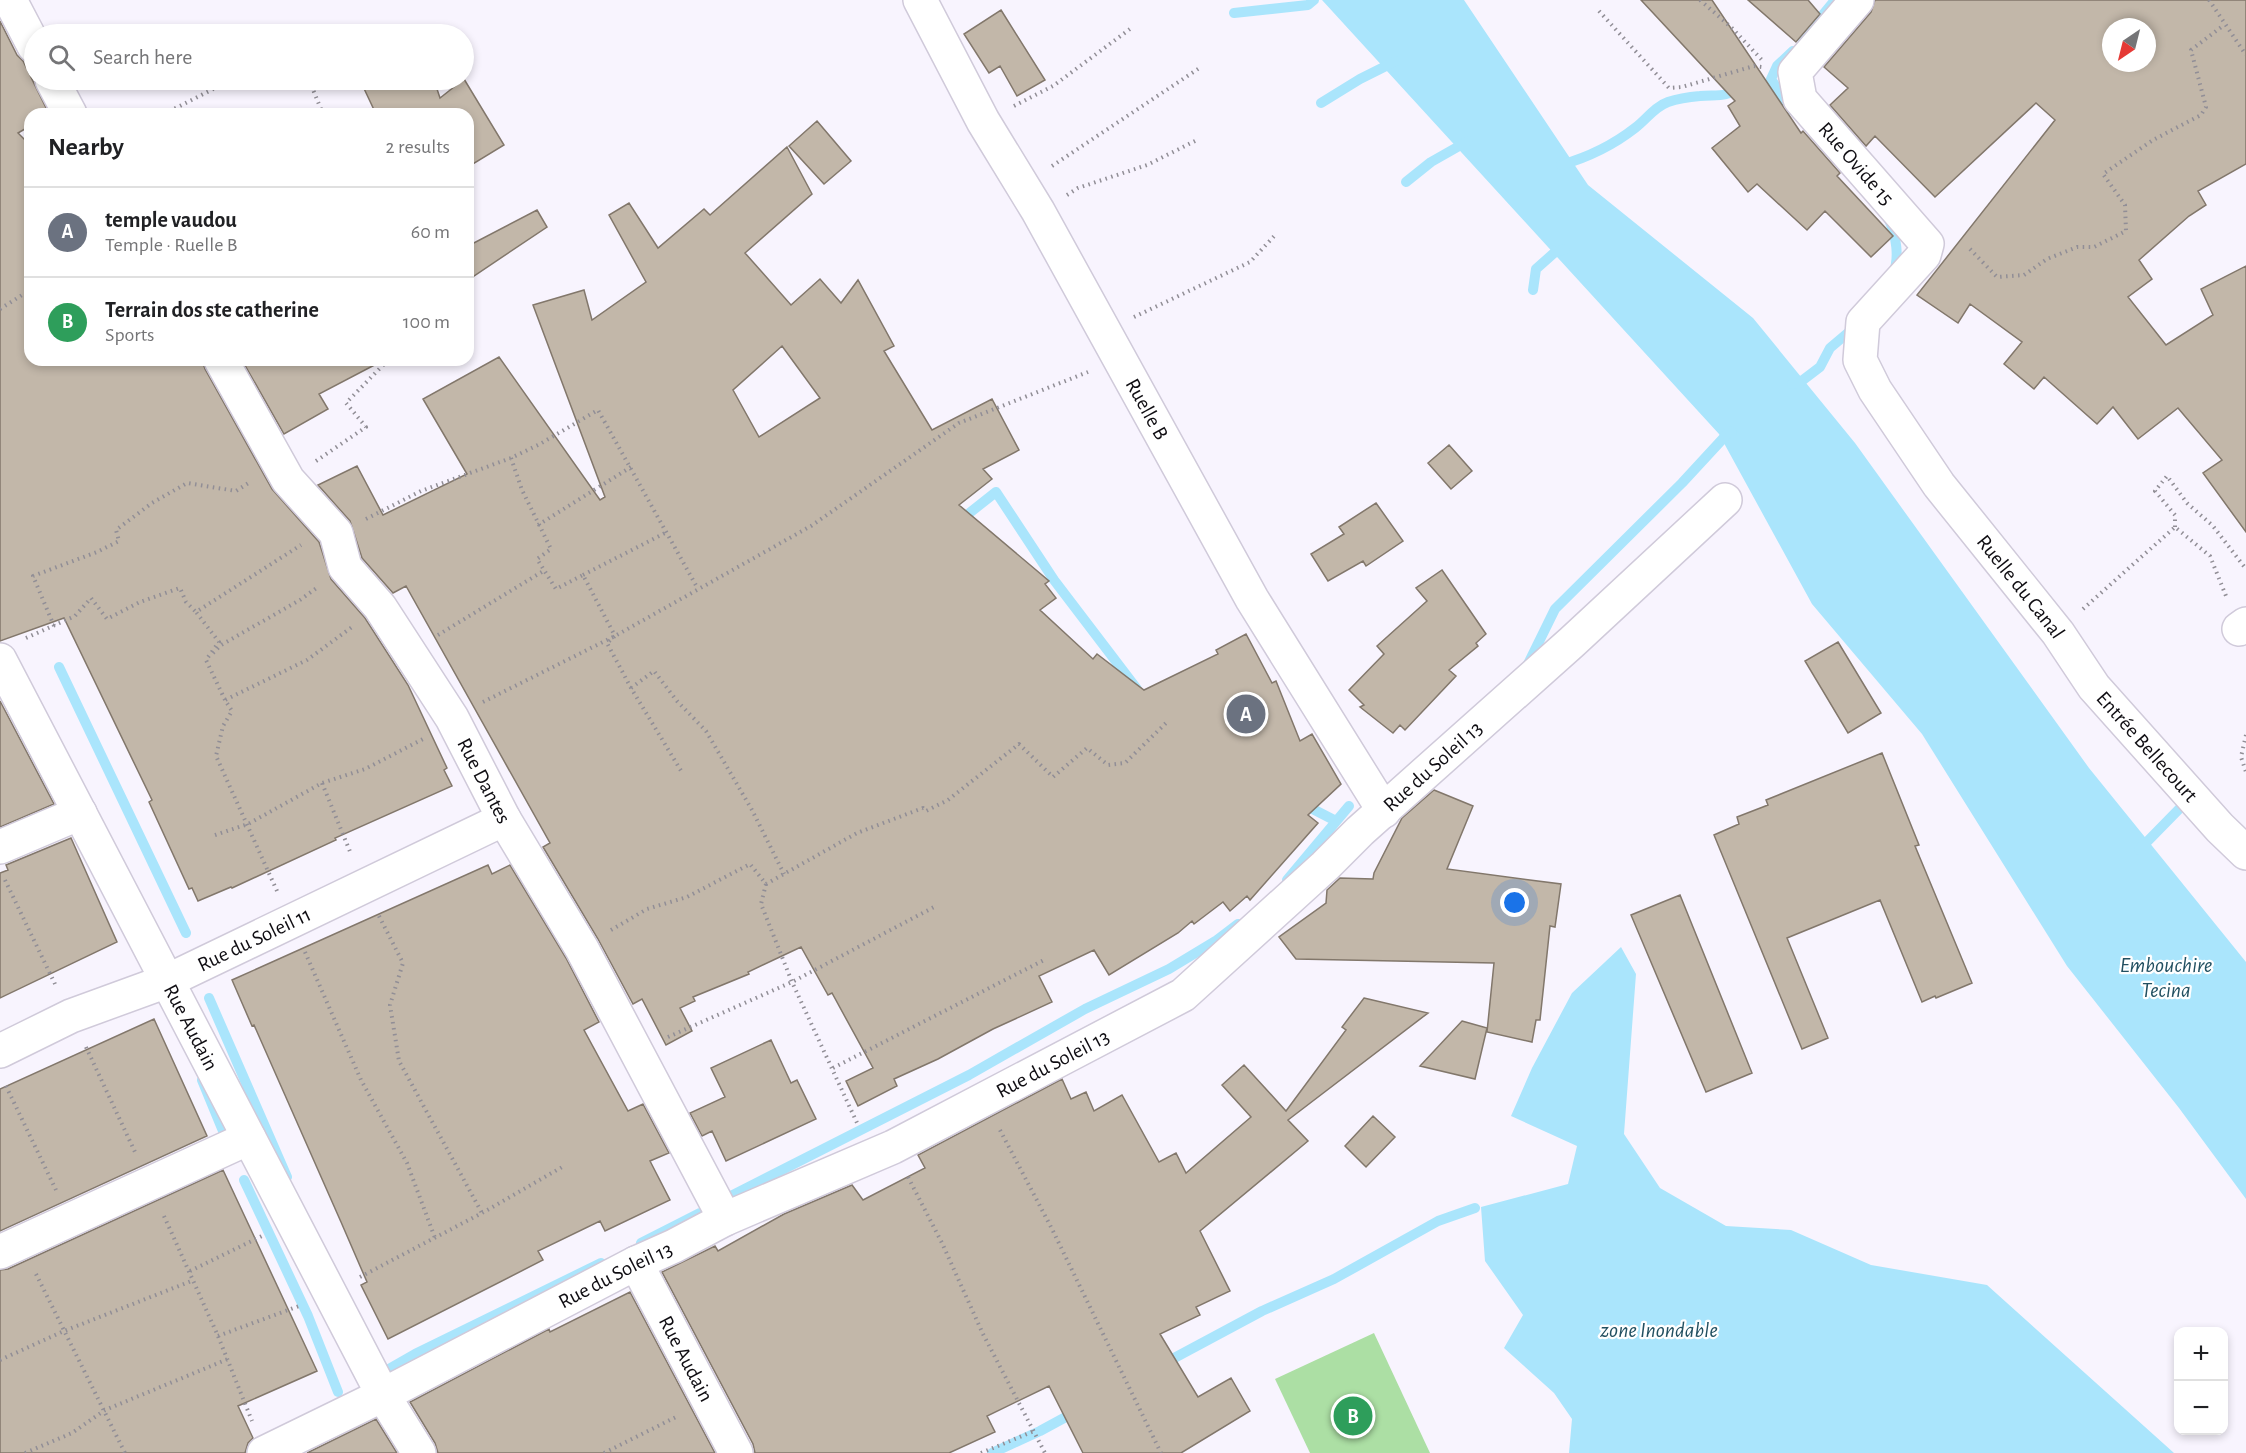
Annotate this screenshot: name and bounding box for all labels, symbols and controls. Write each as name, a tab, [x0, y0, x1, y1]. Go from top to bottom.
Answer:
north arrow	[2102, 18, 2156, 72]
search box	[24, 24, 474, 90]
icon: search	[45, 41, 78, 74]
text: Search here	[93, 46, 192, 68]
street label: Rue Ovide 15	[1814, 118, 1898, 209]
text: Nearby	[48, 134, 124, 160]
text: 2 results	[386, 137, 450, 157]
text: temple vaudou	[105, 209, 237, 231]
text: A	[62, 222, 74, 242]
text: 60 m	[411, 222, 450, 242]
text: Temple · Ruelle B	[105, 235, 237, 255]
text: Terrain dos ste catherine	[105, 299, 319, 321]
text: B	[62, 312, 73, 332]
text: 100 m	[403, 312, 450, 332]
text: Sports	[105, 325, 154, 345]
street label: Ruelle B	[1122, 375, 1172, 443]
street label: Ruelle du Canal	[1973, 531, 2068, 642]
street label: Entrée Bellecourt	[2092, 687, 2202, 806]
pin: A	[1226, 692, 1266, 736]
street label: Rue du Soleil 13	[1380, 717, 1486, 816]
street label: Rue Dantes	[453, 735, 514, 827]
your location	[1500, 888, 1529, 917]
street label: Rue du Soleil 11	[194, 903, 314, 976]
water label: Embouchire Tecina	[2120, 954, 2212, 1001]
street label: Rue Audain	[160, 981, 222, 1074]
street label: Rue du Soleil 13	[993, 1026, 1113, 1102]
street label: Rue du Soleil 13	[555, 1238, 676, 1313]
street label: Rue Audain	[655, 1312, 717, 1405]
water label: zone Inondable	[1599, 1319, 1718, 1341]
map controls	[2174, 1327, 2228, 1435]
button: +	[2174, 1327, 2228, 1381]
button: −	[2174, 1381, 2228, 1435]
pin: B	[1334, 1394, 1372, 1438]

